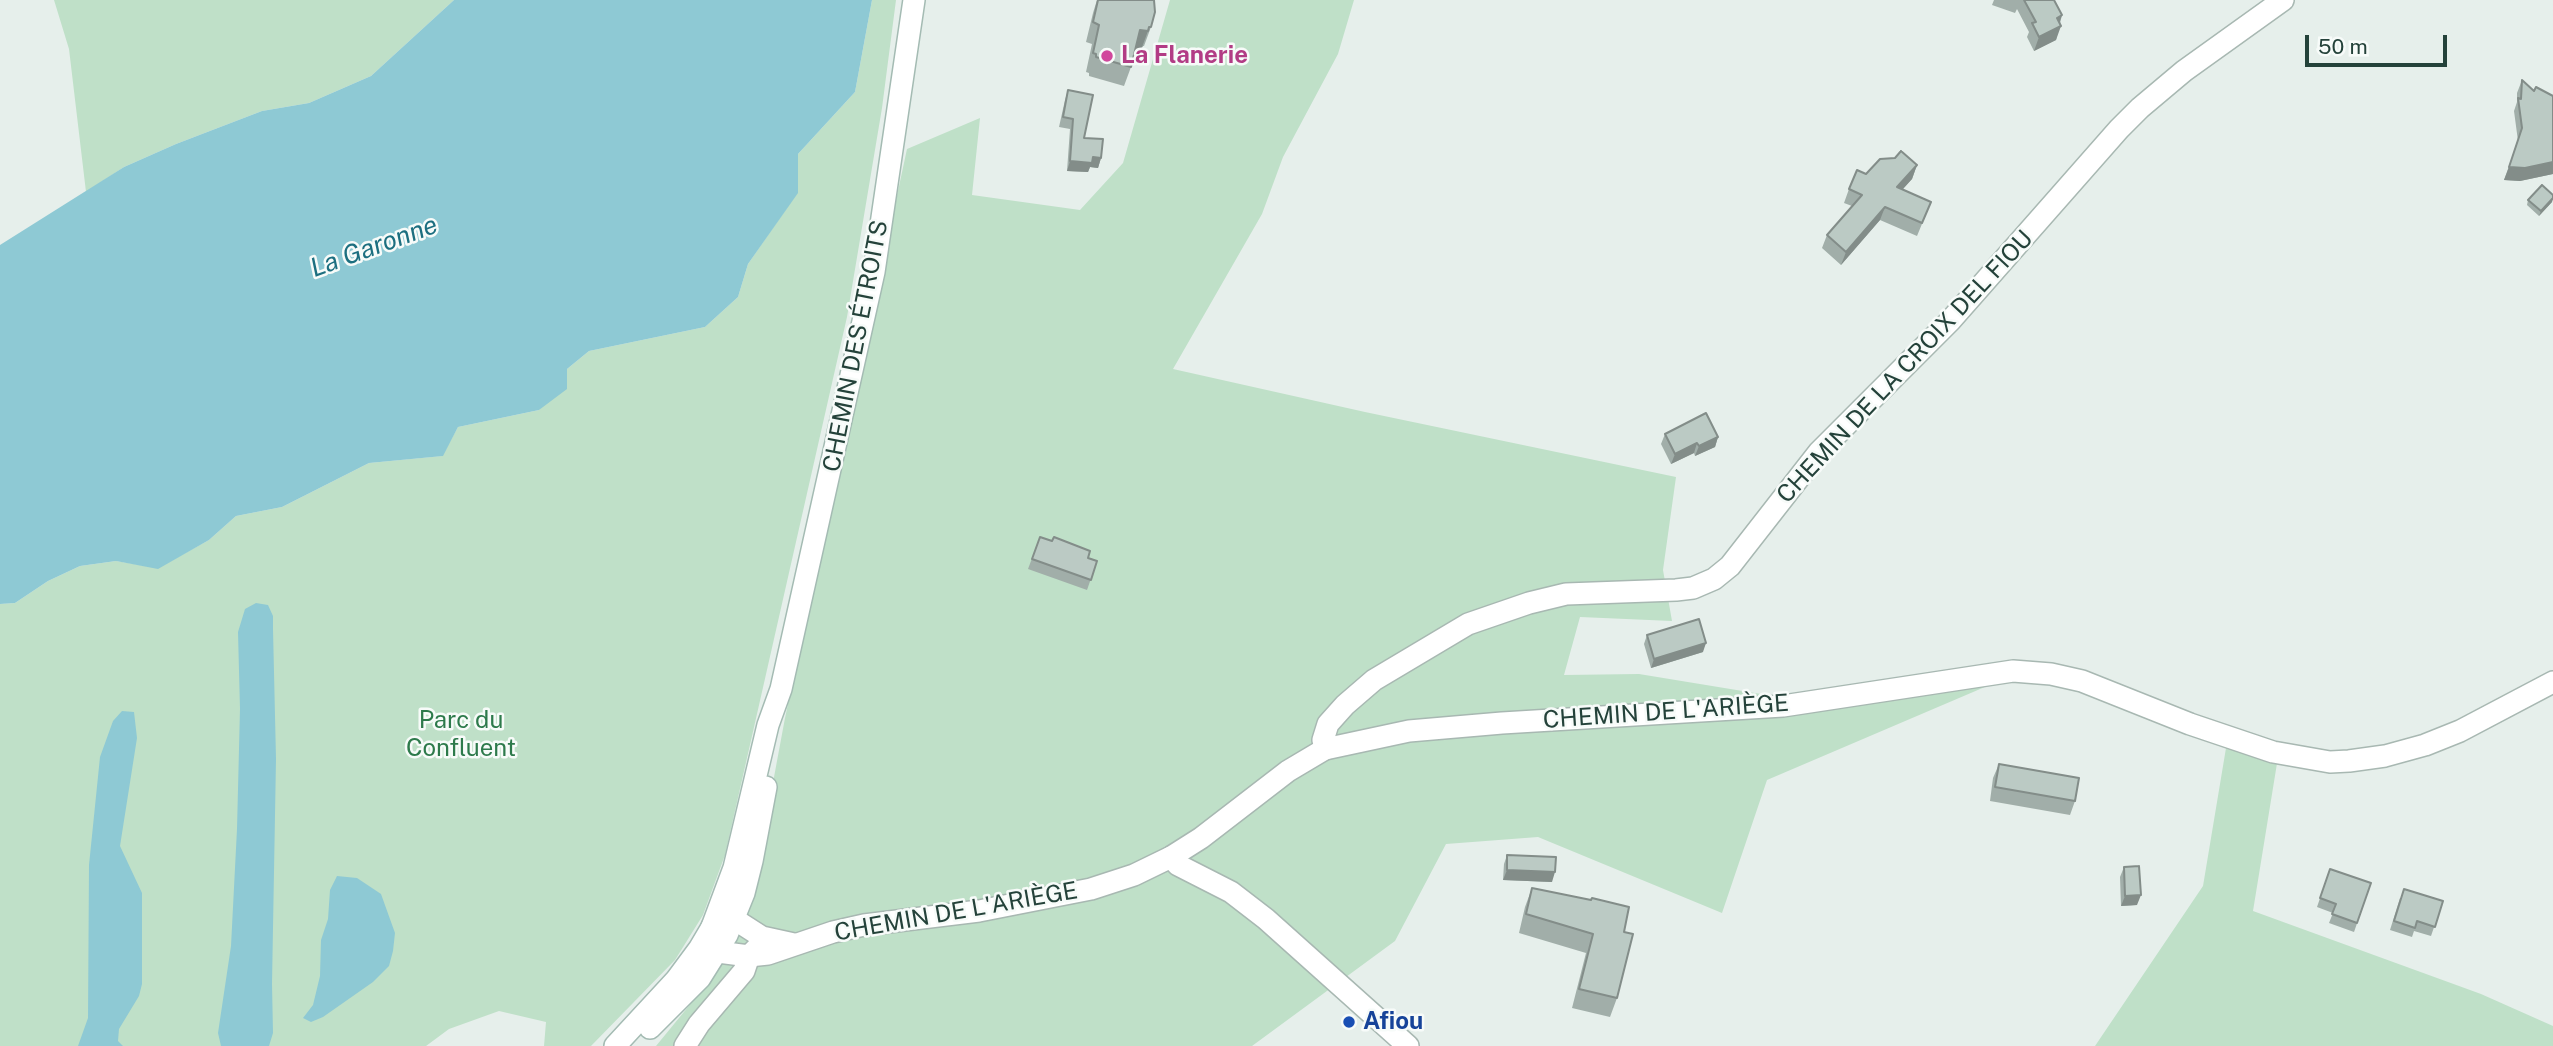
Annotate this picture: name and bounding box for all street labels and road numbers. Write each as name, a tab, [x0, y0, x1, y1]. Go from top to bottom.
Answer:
street label: CHEMIN DES ÉTROITS	[817, 218, 895, 474]
street label: CHEMIN DE LA CROIX DEL FIOU	[1771, 225, 2039, 509]
street label: CHEMIN DE L'ARIÈGE	[1542, 689, 1790, 735]
street label: CHEMIN DE L'ARIÈGE	[832, 876, 1080, 948]

